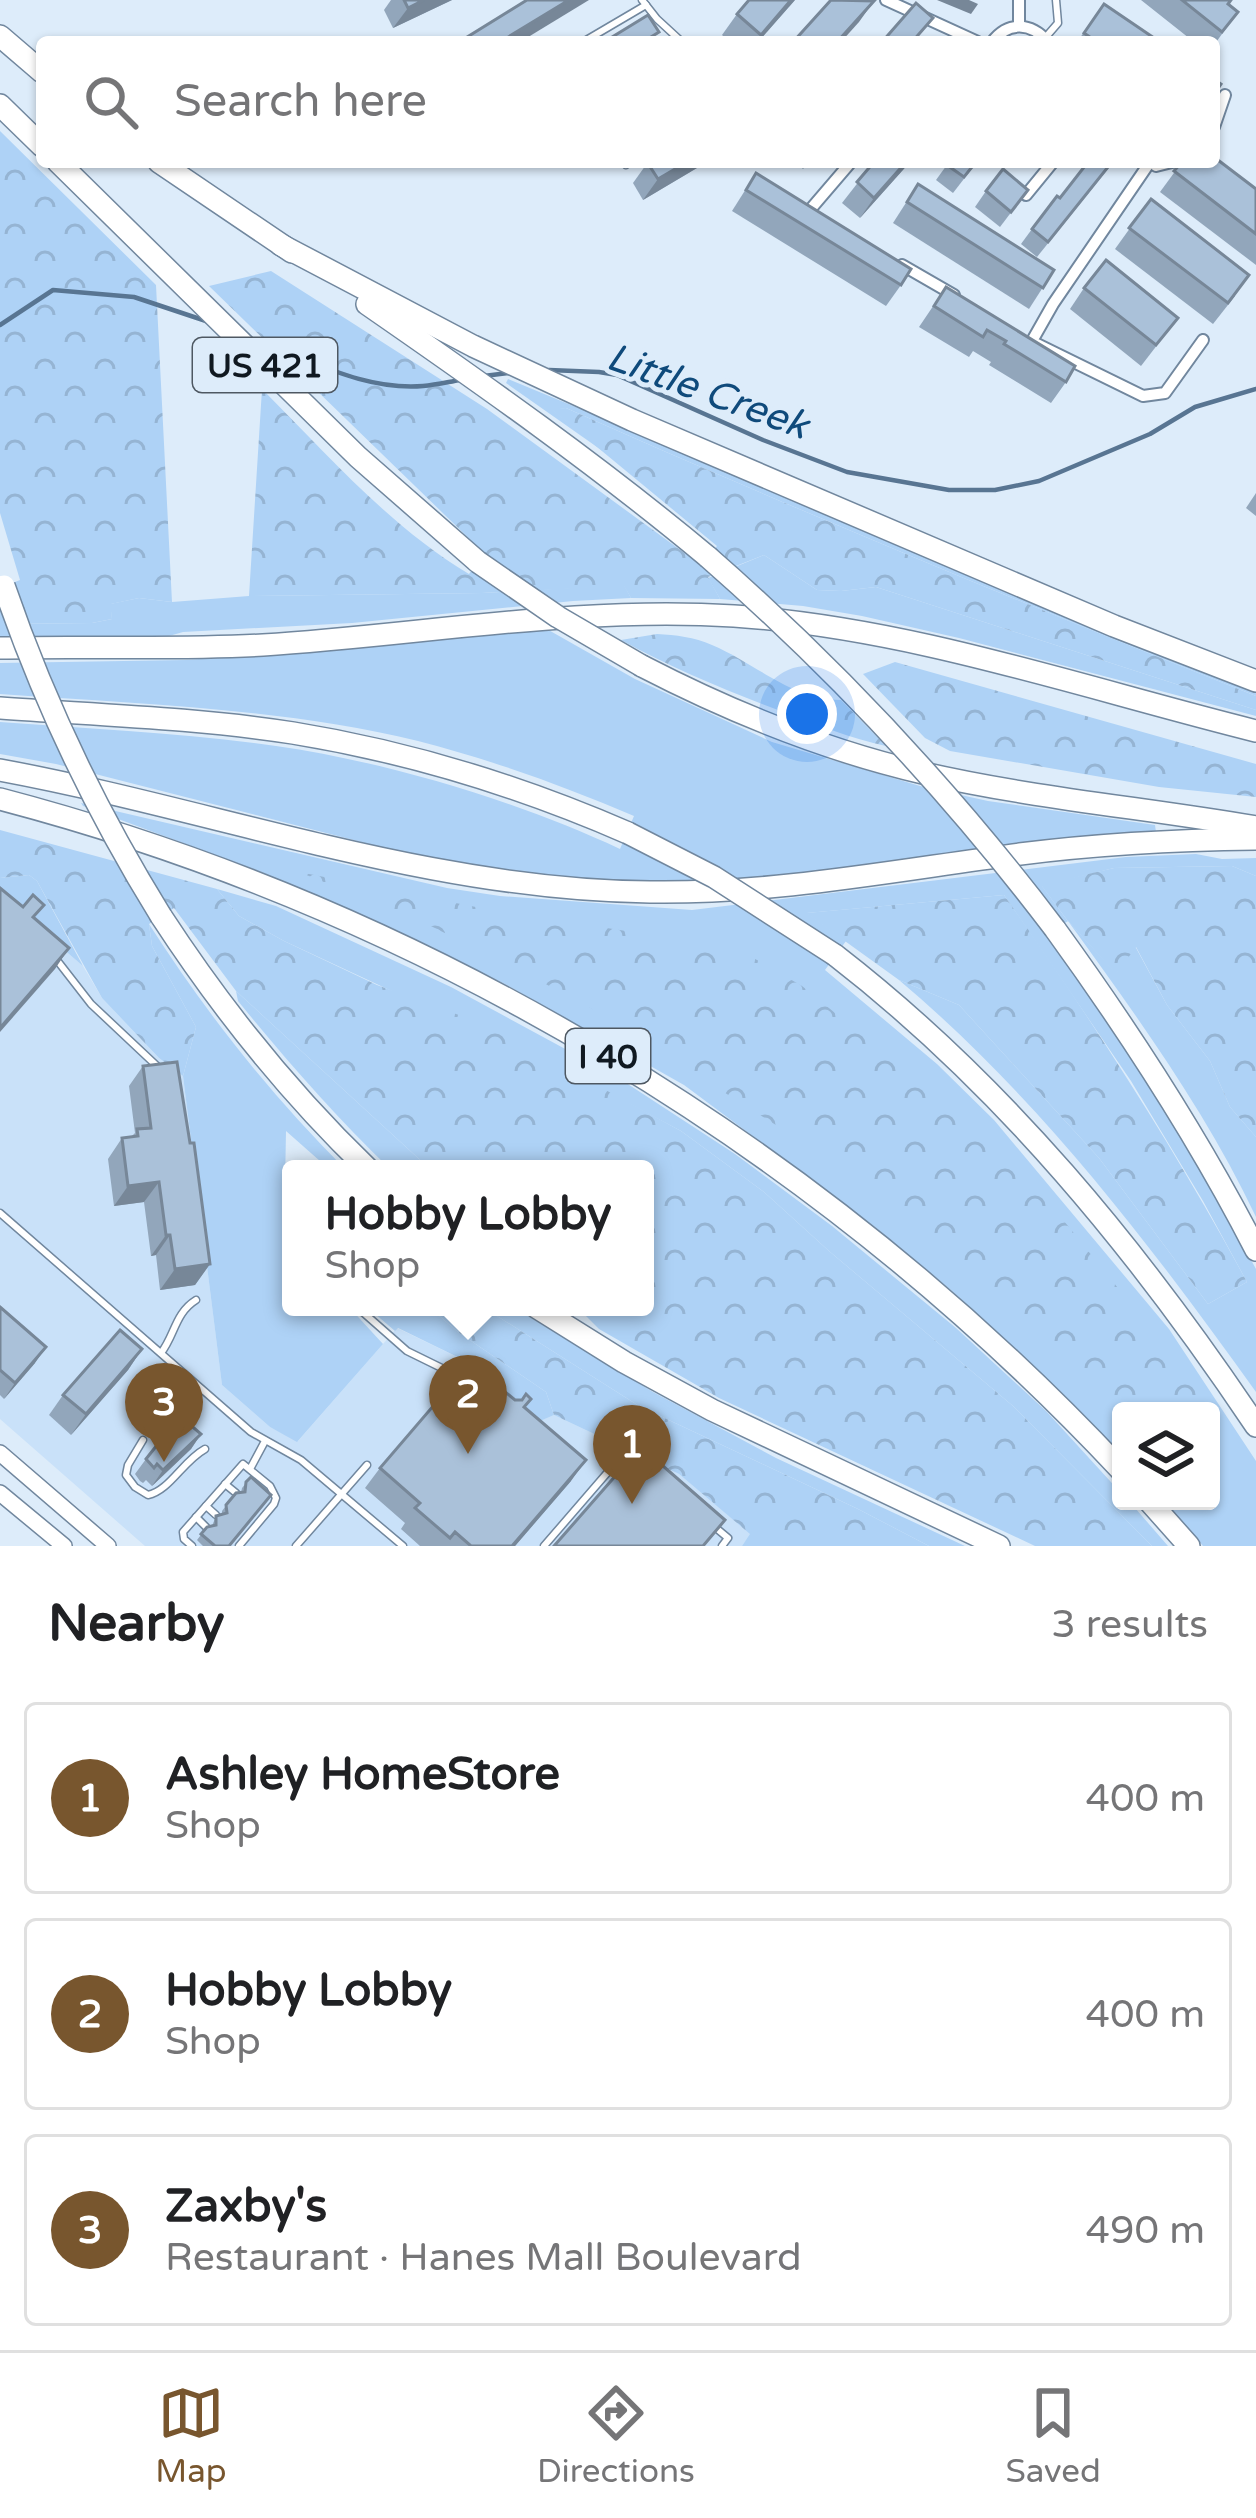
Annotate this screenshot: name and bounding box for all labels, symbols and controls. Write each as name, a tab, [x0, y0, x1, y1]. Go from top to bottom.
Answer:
search box	[36, 36, 1220, 168]
icon: search	[78, 69, 144, 135]
text: Search here	[174, 75, 427, 129]
water label: Little Creek	[601, 333, 817, 450]
road number: US 421	[193, 338, 337, 392]
your location	[777, 684, 837, 744]
road number: I 40	[566, 1029, 650, 1083]
popup	[282, 1160, 654, 1316]
text: Hobby Lobby	[325, 1188, 611, 1242]
text: Shop	[325, 1242, 420, 1289]
pin: 2	[429, 1355, 507, 1454]
pin: 3	[125, 1363, 203, 1462]
map controls	[1112, 1402, 1220, 1510]
button: layers	[1112, 1402, 1220, 1510]
pin: 1	[593, 1405, 671, 1504]
text: Nearby	[48, 1593, 225, 1655]
text: 3 results	[1051, 1601, 1208, 1648]
text: Ashley HomeStore	[165, 1748, 560, 1802]
text: 1	[78, 1775, 102, 1822]
text: 400 m	[1086, 1775, 1205, 1822]
text: Shop	[165, 1802, 261, 1849]
text: Hobby Lobby	[165, 1964, 452, 2018]
text: 2	[78, 1991, 102, 2038]
text: 400 m	[1086, 1991, 1205, 2038]
text: Shop	[165, 2018, 261, 2065]
text: Zaxby's	[165, 2180, 327, 2234]
text: 3	[78, 2207, 102, 2254]
text: 490 m	[1086, 2207, 1205, 2254]
text: Restaurant · Hanes Mall Boulevard	[165, 2234, 802, 2281]
tab: Map	[155, 2380, 227, 2491]
tab: Directions	[537, 2380, 695, 2491]
tab: Saved	[1005, 2380, 1101, 2491]

